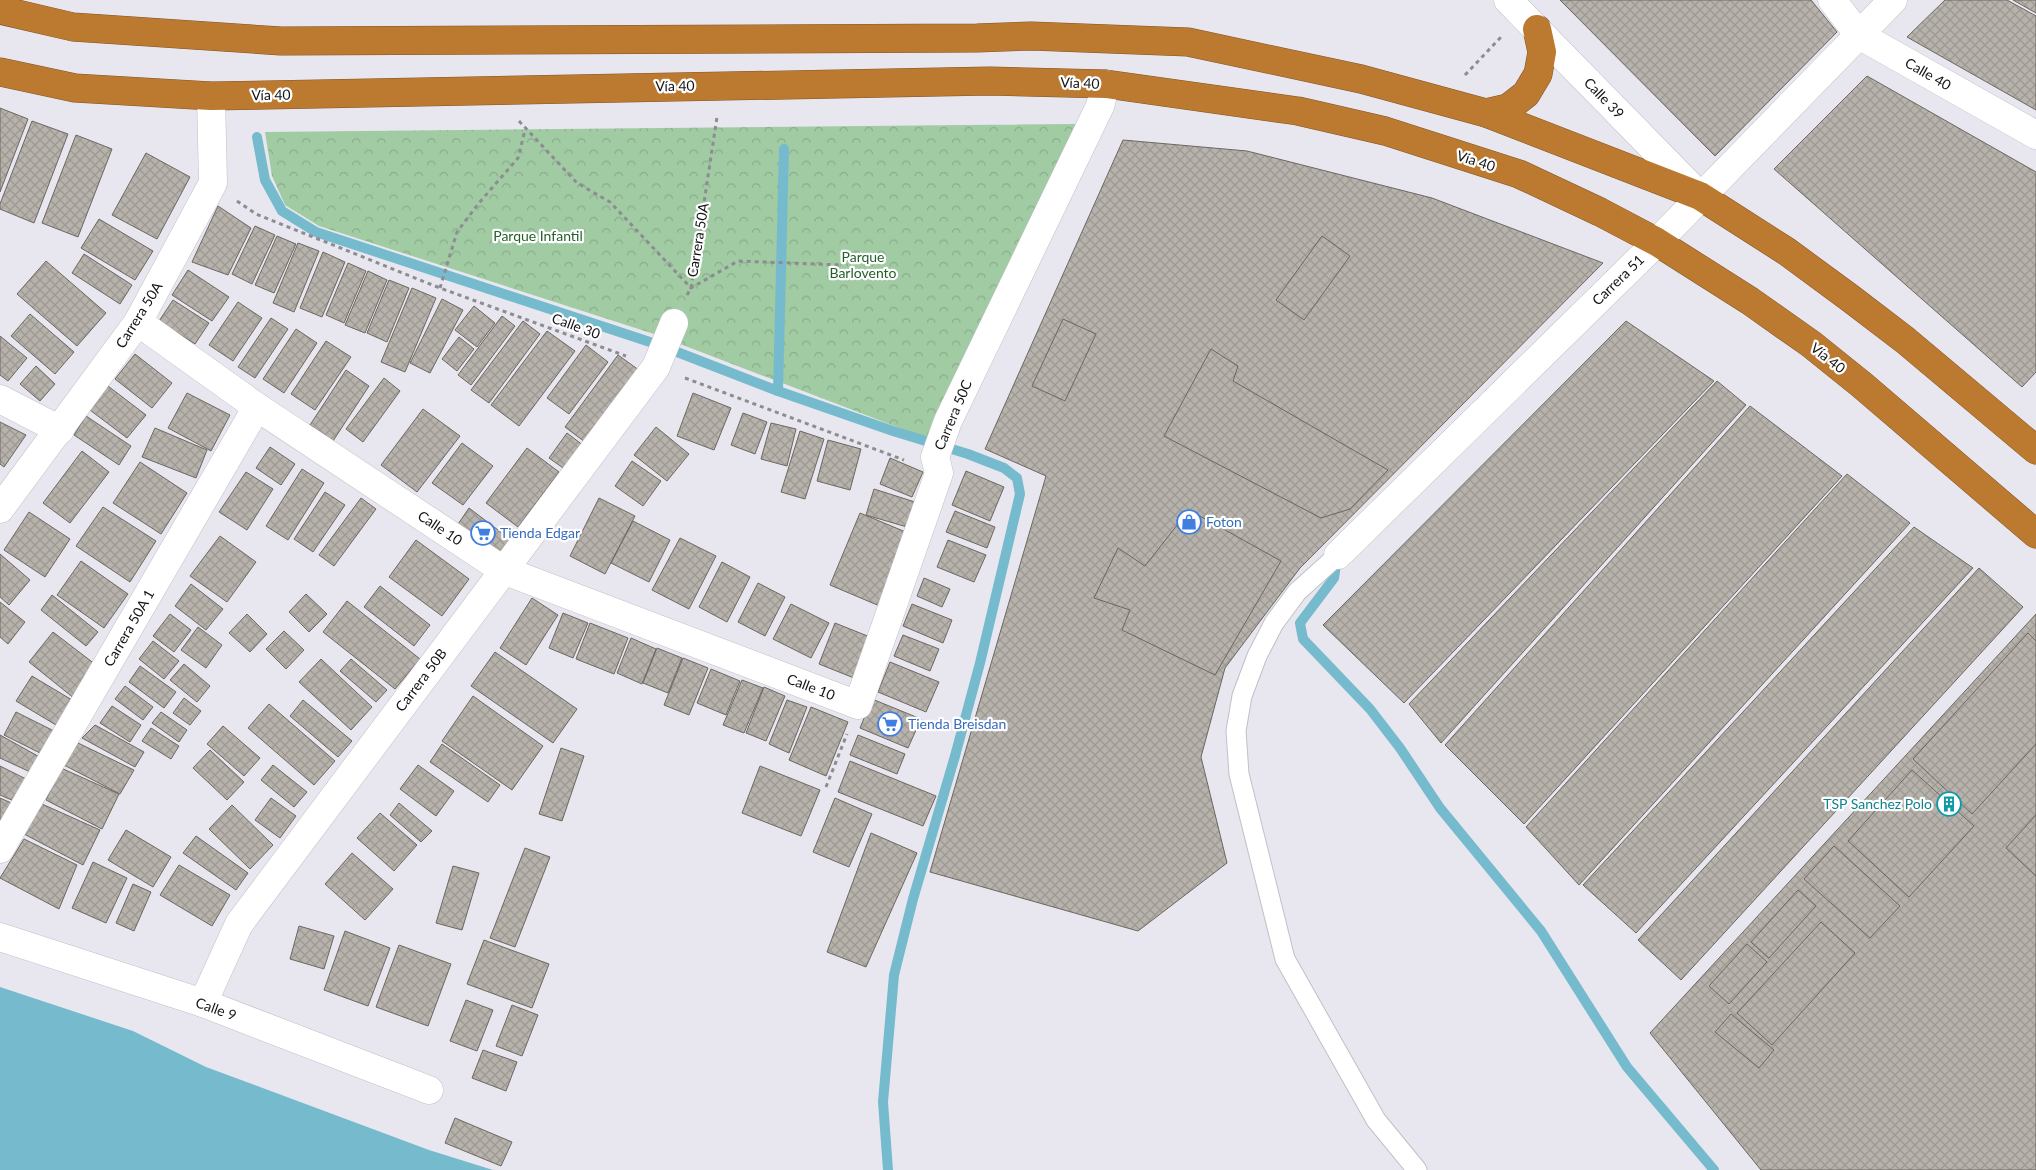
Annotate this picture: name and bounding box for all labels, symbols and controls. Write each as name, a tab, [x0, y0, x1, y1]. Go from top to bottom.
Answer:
street label: Calle 40	[1902, 54, 1954, 93]
street label: Vía 40	[1060, 73, 1100, 92]
street label: Calle 39	[1581, 74, 1628, 122]
street label: Vía 40	[655, 77, 695, 94]
street label: Vía 40	[251, 86, 291, 103]
street label: Vía 40	[1455, 146, 1497, 175]
street label: Carrera 50A	[683, 201, 712, 278]
park label: Parque Infantil	[493, 227, 583, 244]
park label: Parque Barlovento	[829, 248, 897, 281]
street label: Carrera 51	[1588, 251, 1647, 308]
street label: Carrera 50A	[112, 278, 166, 351]
street label: Calle 30	[550, 309, 603, 342]
street label: Vía 40	[1808, 339, 1849, 376]
street label: Carrera 50C	[930, 376, 975, 453]
street label: Calle 10	[415, 507, 466, 549]
shop icon: Foton	[1176, 509, 1202, 535]
place label: Foton	[1206, 513, 1242, 530]
supermarket icon: Tienda Edgar	[470, 520, 496, 546]
place label: Tienda Edgar	[500, 524, 580, 541]
street label: Carrera 50A 1	[100, 586, 157, 669]
street label: Carrera 50B	[391, 645, 450, 715]
street label: Calle 10	[785, 670, 838, 703]
supermarket icon: Tienda Breisdan	[877, 711, 903, 737]
place label: Tienda Breisdan	[908, 715, 1006, 732]
building icon: TSP Sanchez Polo	[1936, 791, 1962, 817]
place label: TSP Sanchez Polo	[1823, 795, 1932, 812]
street label: Calle 9	[194, 993, 239, 1024]

